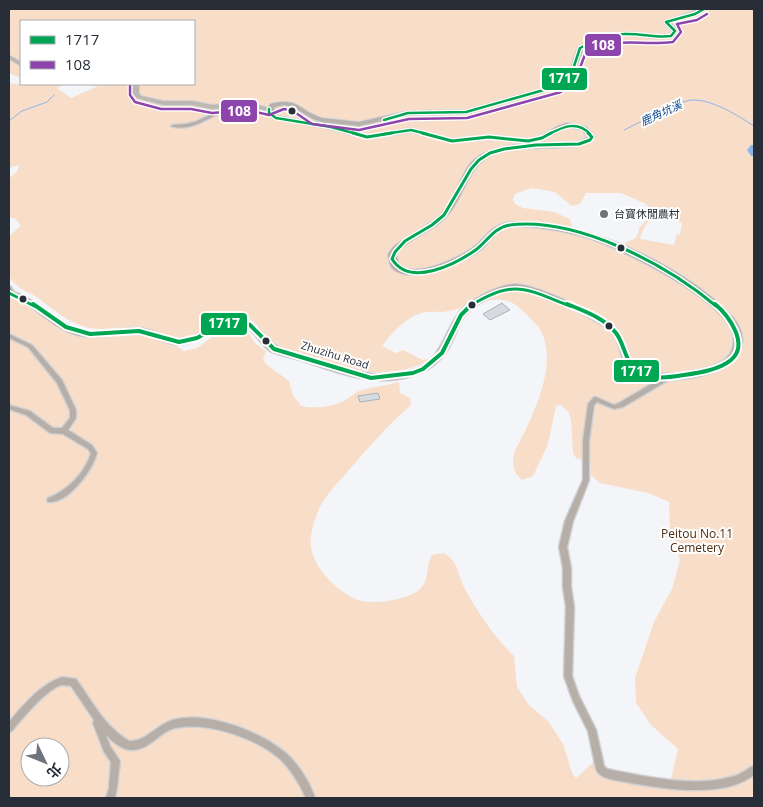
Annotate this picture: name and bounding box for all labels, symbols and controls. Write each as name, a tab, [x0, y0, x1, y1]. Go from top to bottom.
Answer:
legend	[20, 20, 195, 85]
text: 1717	[65, 29, 99, 49]
line badge: 108	[584, 33, 622, 57]
text: 108	[591, 35, 615, 54]
text: 108	[65, 54, 91, 74]
line badge: 1717	[541, 67, 588, 91]
text: 1717	[548, 68, 580, 87]
water label: 鹿角坑溪	[638, 96, 686, 129]
line badge: 108	[220, 99, 258, 123]
text: 108	[227, 101, 251, 120]
unlabelled marker	[287, 106, 297, 116]
place label: 台寶休閒農村	[614, 206, 680, 221]
marker: 台寶休閒農村	[598, 208, 610, 220]
unlabelled marker	[616, 243, 626, 253]
unlabelled marker	[18, 294, 28, 304]
unlabelled marker	[467, 300, 477, 310]
line badge: 1717	[200, 312, 248, 336]
text: 1717	[208, 313, 240, 332]
unlabelled marker	[604, 321, 614, 331]
unlabelled marker	[261, 336, 271, 346]
street label: Zhuzihu Road	[299, 337, 371, 372]
line badge: 1717	[613, 359, 660, 383]
text: 1717	[620, 361, 652, 380]
park label: Peitou No.11 Cemetery	[661, 525, 733, 556]
north arrow	[20, 737, 70, 787]
text: 北	[43, 760, 67, 783]

